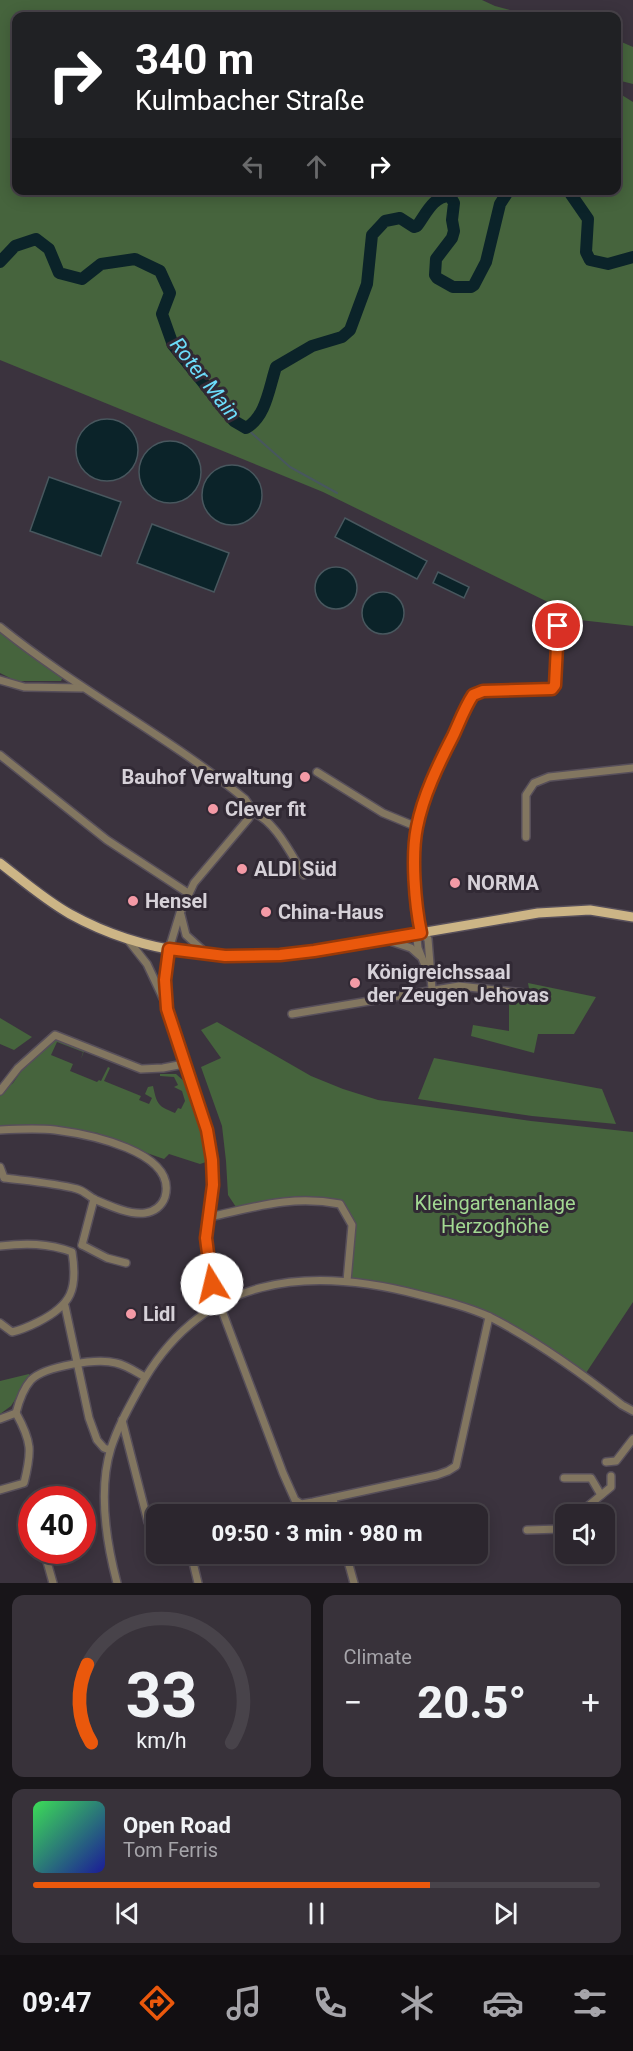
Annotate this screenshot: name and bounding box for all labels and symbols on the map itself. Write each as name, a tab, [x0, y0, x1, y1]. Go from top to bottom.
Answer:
water label: Roter Main	[165, 333, 245, 425]
pin	[532, 600, 583, 651]
place label: Bauhof Verwaltung	[121, 765, 293, 789]
marker: Bauhof Verwaltung	[298, 770, 312, 784]
place label: Clever fit	[225, 797, 306, 821]
marker: Clever fit	[206, 802, 220, 816]
place label: ALDI Süd	[254, 857, 337, 881]
marker: ALDI Süd	[235, 862, 249, 876]
place label: NORMA	[467, 871, 539, 895]
marker: NORMA	[448, 876, 462, 890]
place label: Hensel	[145, 889, 208, 913]
marker: Hensel	[126, 894, 140, 908]
place label: China-Haus	[278, 900, 384, 924]
marker: China-Haus	[259, 905, 273, 919]
place label: Königreichssaal der Zeugen Jehovas	[367, 960, 549, 1007]
marker: Königreichssaal der Zeugen Jehovas	[348, 976, 362, 990]
park label: Kleingartenanlage Herzoghöhe	[415, 1191, 576, 1238]
position arrow	[180, 1252, 244, 1316]
place label: Lidl	[143, 1302, 176, 1326]
marker: Lidl	[124, 1307, 138, 1321]
speed limit sign: 40	[18, 1486, 96, 1564]

